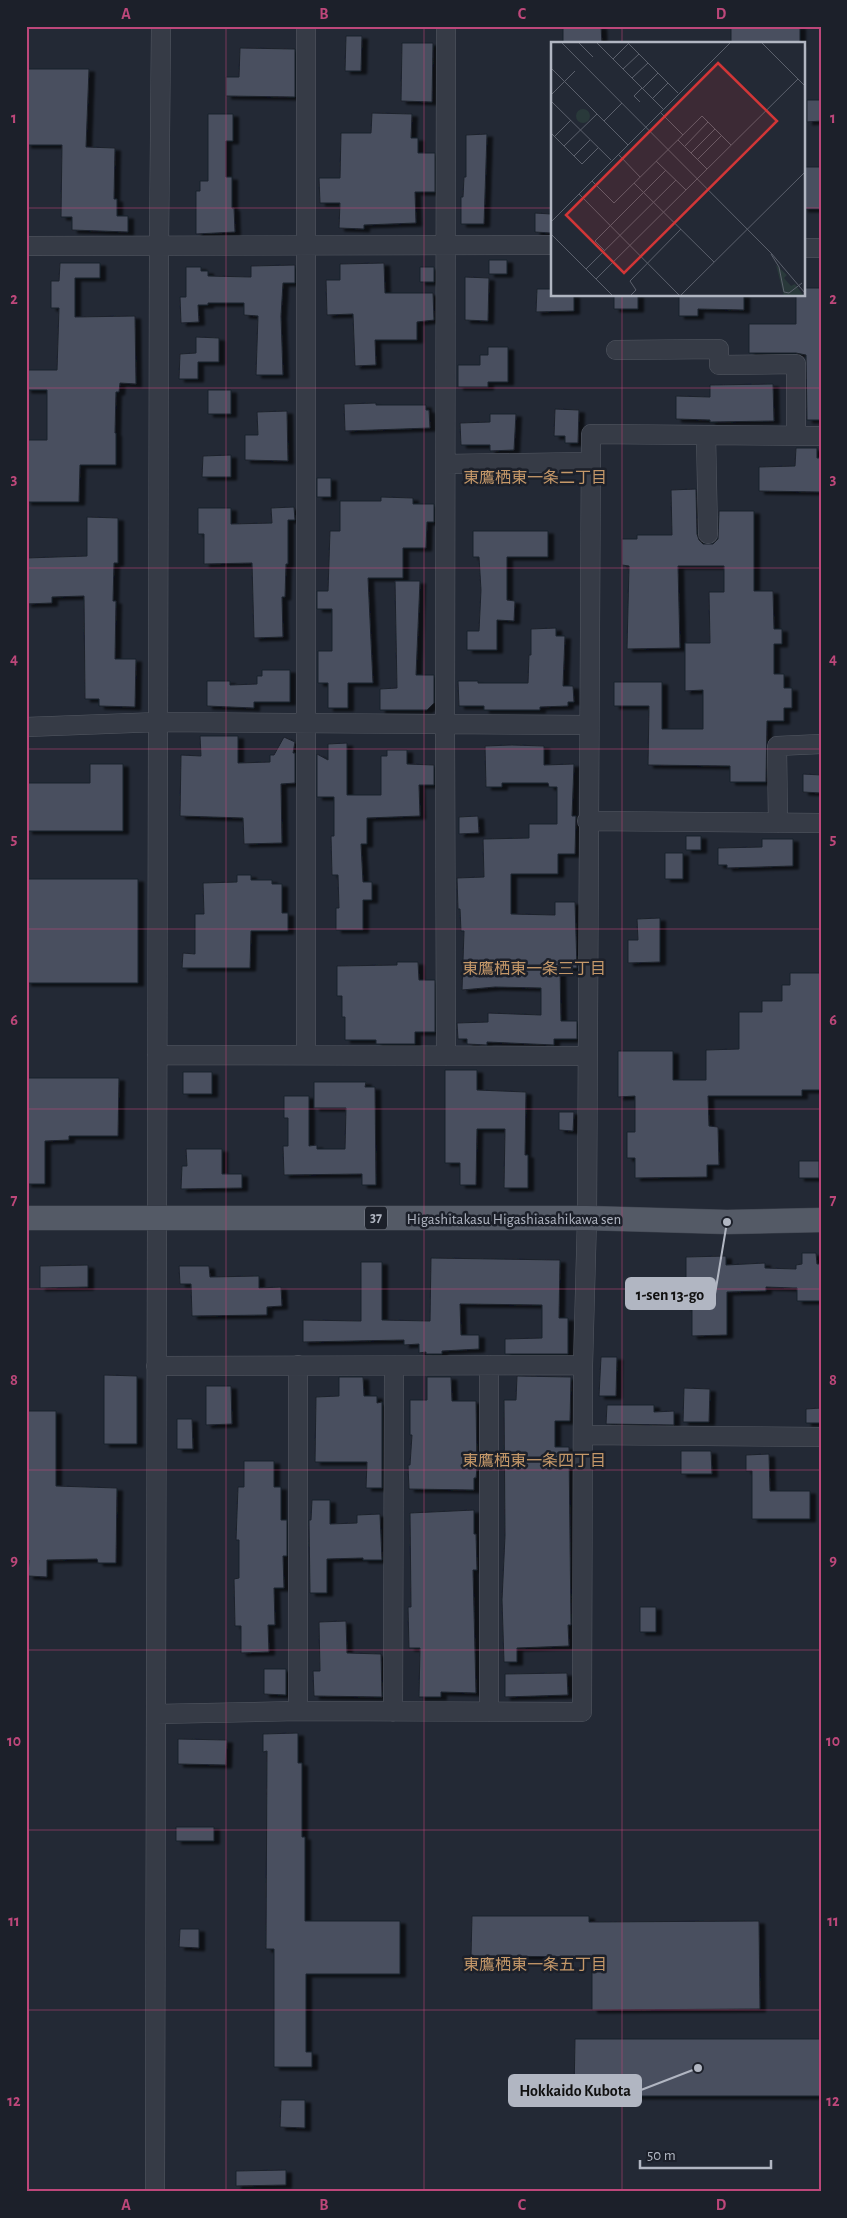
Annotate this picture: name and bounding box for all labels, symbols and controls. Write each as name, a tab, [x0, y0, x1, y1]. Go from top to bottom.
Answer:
text: A	[121, 6, 131, 22]
text: B	[319, 6, 329, 22]
text: C	[518, 6, 527, 22]
text: D	[716, 6, 727, 22]
inset map	[551, 42, 804, 296]
text: 1	[11, 110, 17, 126]
text: 1	[830, 110, 836, 126]
text: 2	[10, 291, 18, 307]
text: 2	[829, 291, 837, 307]
district label: 東鷹栖東一条二丁目	[463, 469, 607, 486]
text: 3	[11, 471, 18, 487]
text: 3	[830, 471, 837, 487]
text: 4	[10, 651, 18, 667]
text: 4	[829, 651, 837, 667]
text: 5	[11, 831, 18, 847]
text: 5	[830, 831, 837, 847]
district label: 東鷹栖東一条三丁目	[462, 960, 606, 977]
text: 6	[10, 1012, 18, 1028]
text: 6	[829, 1012, 837, 1028]
text: 7	[11, 1192, 18, 1208]
text: 7	[830, 1192, 837, 1208]
road number: 37	[365, 1206, 387, 1230]
street label: Higashitakasu Higashiasahikawa sen	[407, 1212, 621, 1227]
callout: 1-sen 13-go	[626, 1278, 715, 1309]
text: 1-sen 13-go	[636, 1287, 704, 1303]
text: 8	[10, 1372, 18, 1388]
text: 8	[829, 1372, 837, 1388]
district label: 東鷹栖東一条四丁目	[462, 1452, 606, 1469]
text: 9	[10, 1552, 18, 1568]
text: 9	[829, 1552, 837, 1568]
text: 10	[7, 1733, 21, 1749]
text: 10	[826, 1733, 840, 1749]
text: 11	[8, 1913, 20, 1929]
text: 11	[827, 1913, 839, 1929]
district label: 東鷹栖東一条五丁目	[463, 1956, 607, 1973]
callout: Hokkaido Kubota	[509, 2075, 641, 2106]
text: Hokkaido Kubota	[519, 2083, 631, 2099]
text: 12	[7, 2093, 21, 2109]
text: 12	[826, 2093, 840, 2109]
scale bar	[640, 2138, 771, 2170]
text: 50 m	[647, 2148, 676, 2163]
text: A	[121, 2197, 131, 2213]
text: B	[319, 2197, 329, 2213]
text: C	[518, 2197, 527, 2213]
text: D	[716, 2197, 727, 2213]

